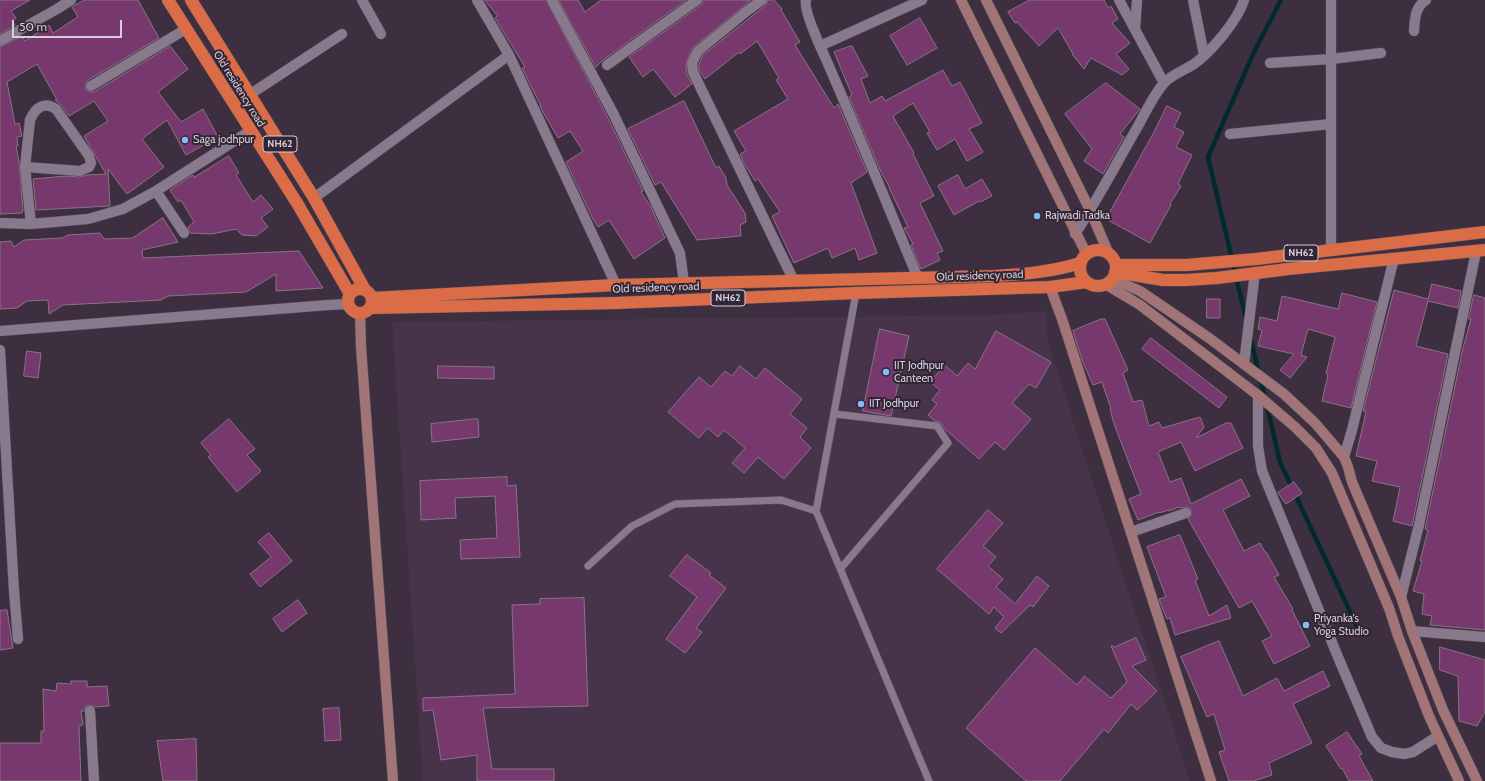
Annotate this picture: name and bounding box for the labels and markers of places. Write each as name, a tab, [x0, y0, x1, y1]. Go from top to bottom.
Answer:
place label: Saga jodhpur	[193, 133, 254, 147]
marker: Saga jodhpur	[180, 135, 190, 145]
place label: Rajwadi Tadka	[1045, 209, 1110, 223]
marker: Rajwadi Tadka	[1032, 211, 1042, 221]
place label: IIT Jodhpur Canteen	[894, 359, 944, 385]
marker: IIT Jodhpur Canteen	[881, 367, 891, 377]
place label: IIT Jodhpur	[869, 397, 919, 411]
marker: IIT Jodhpur	[856, 399, 866, 409]
place label: Priyanka's Yoga Studio	[1314, 612, 1369, 638]
marker: Priyanka's Yoga Studio	[1301, 620, 1311, 630]

